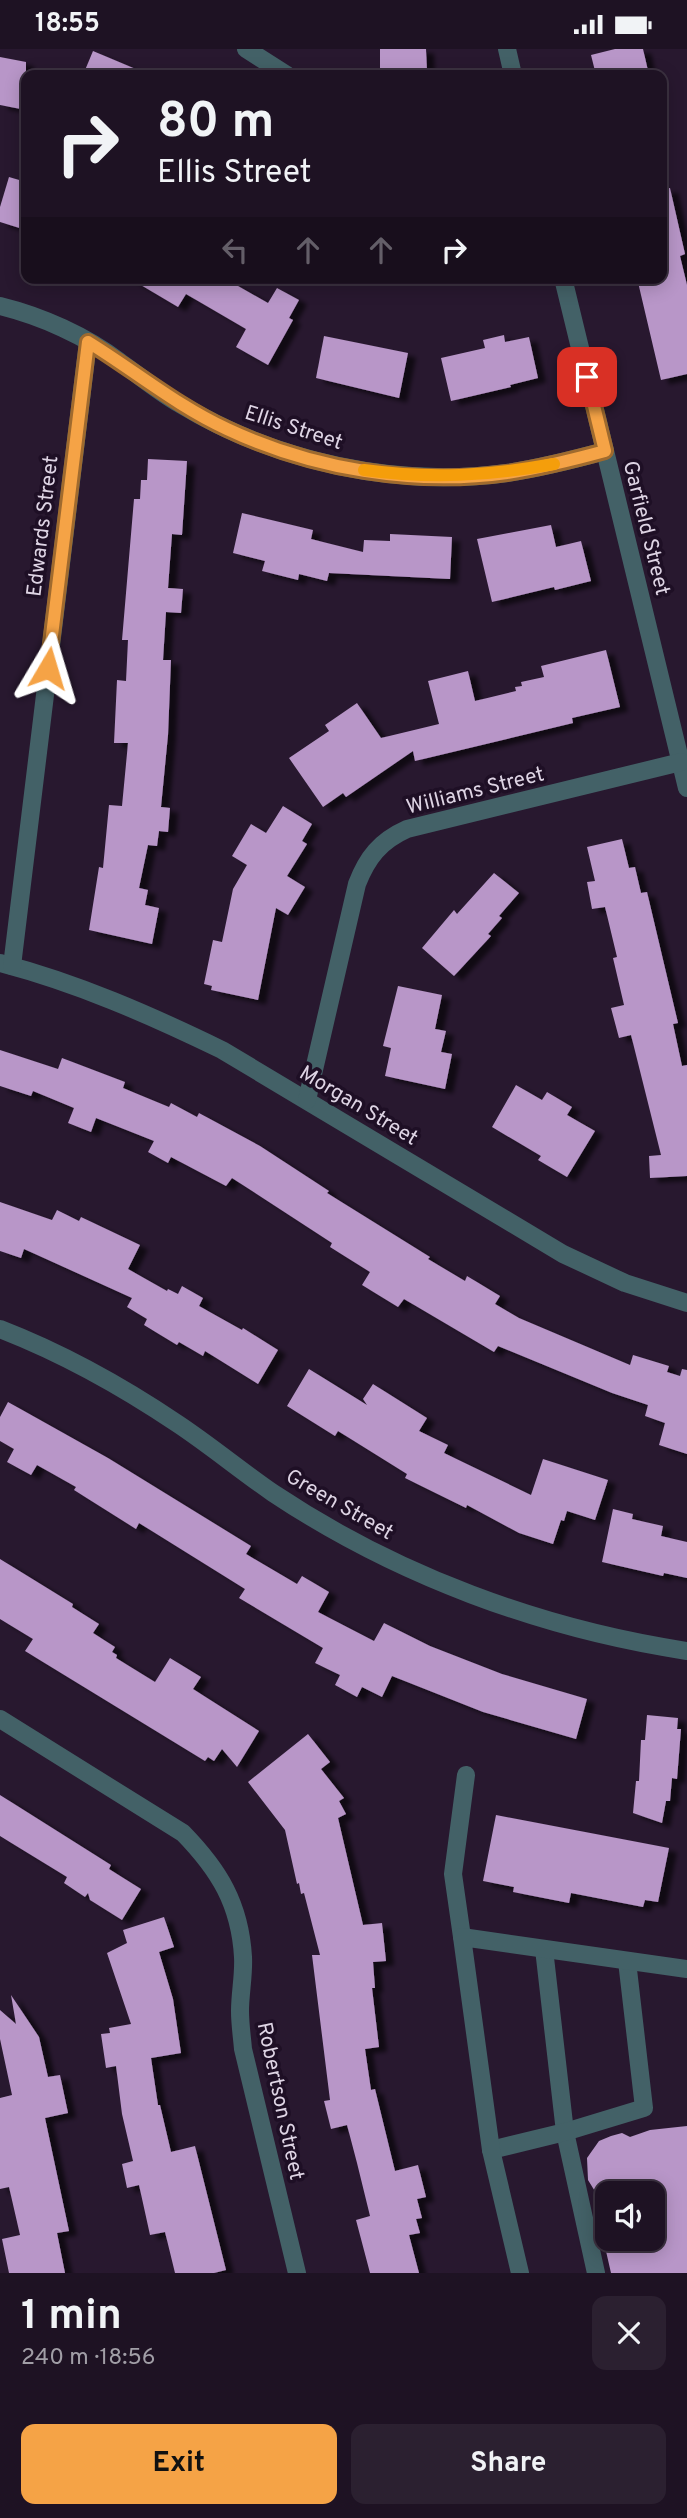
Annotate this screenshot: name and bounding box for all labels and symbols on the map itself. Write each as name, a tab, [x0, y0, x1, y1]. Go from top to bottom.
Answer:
pin	[557, 347, 617, 407]
street label: Ellis Street	[241, 400, 346, 457]
street label: Edwards Street	[21, 454, 66, 598]
street label: Garfield Street	[616, 458, 675, 598]
position arrow	[11, 631, 85, 705]
street label: Williams Street	[404, 761, 547, 822]
street label: Morgan Street	[294, 1060, 423, 1152]
street label: Green Street	[281, 1464, 398, 1547]
street label: Robertson Street	[250, 2020, 309, 2183]

